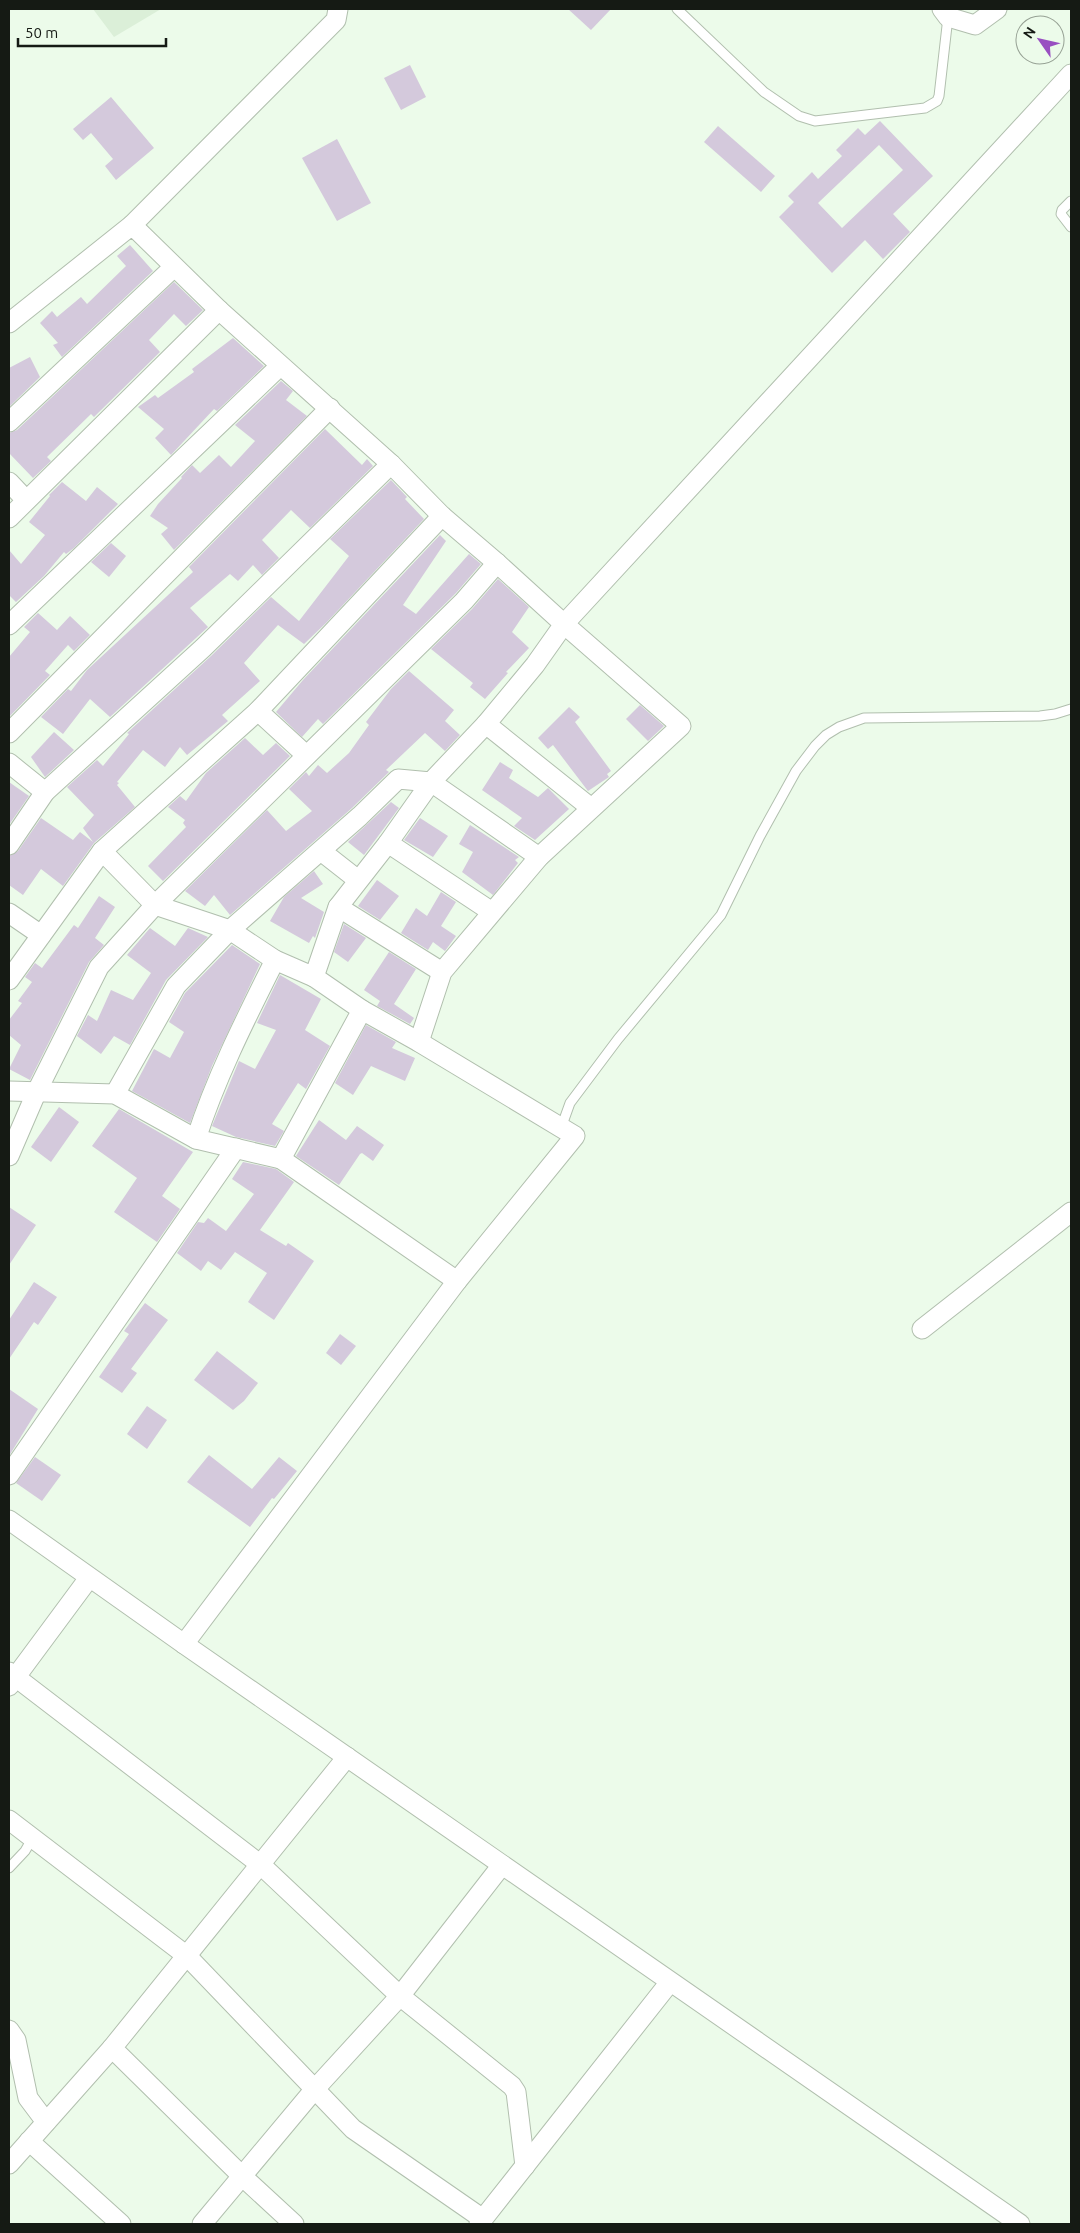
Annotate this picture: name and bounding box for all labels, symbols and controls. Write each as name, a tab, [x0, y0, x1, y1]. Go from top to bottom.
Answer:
scale bar	[18, 15, 165, 47]
north arrow	[1015, 15, 1065, 65]
text: 50 m	[25, 24, 58, 41]
text: N	[1020, 24, 1039, 42]

